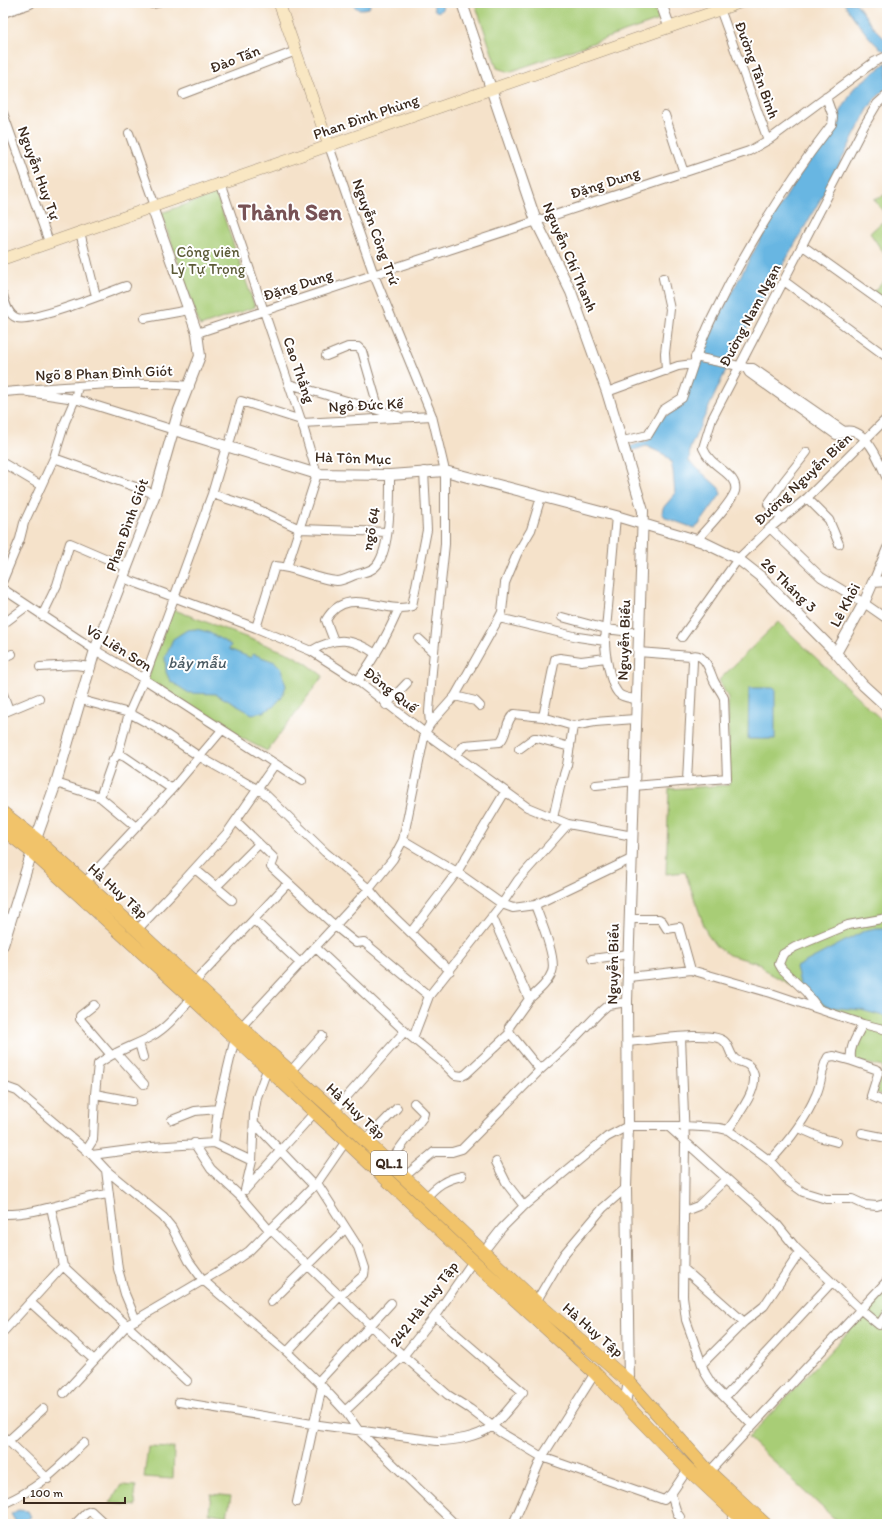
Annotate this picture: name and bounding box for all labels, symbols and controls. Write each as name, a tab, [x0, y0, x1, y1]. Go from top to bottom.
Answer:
street label: Đường Tân Bình	[731, 19, 783, 121]
street label: Đào Tấn	[207, 41, 263, 77]
street label: Phan Đình Phùng	[311, 90, 421, 144]
street label: Nguyễn Huy Tự	[14, 124, 64, 223]
street label: Đặng Dung	[568, 163, 642, 203]
street label: Nguyễn Công Trứ	[348, 176, 404, 288]
district label: Thành Sen	[237, 198, 343, 226]
street label: Nguyễn Chí Thanh	[539, 200, 601, 315]
park label: Công viên Lý Tự Trọng	[170, 243, 246, 278]
street label: Đường Nam Ngạn	[715, 260, 785, 370]
street label: Đặng Dung	[261, 265, 335, 305]
street label: Cao Thắng	[279, 335, 319, 406]
street label: Ngõ 8 Phan Đình Giót	[35, 362, 173, 384]
street label: Ngô Đức Kế	[328, 394, 405, 416]
street label: Đường Nguyễn Biên	[750, 429, 856, 529]
street label: Hà Tôn Mục	[315, 448, 392, 468]
street label: Phan Đình Giót	[102, 476, 152, 574]
street label: ngõ 64	[358, 506, 384, 552]
street label: 26 Tháng 3	[757, 554, 821, 616]
street label: Lê Khôi	[826, 580, 864, 630]
street label: Nguyễn Biểu	[614, 599, 634, 681]
street label: Võ Liên Sơn	[83, 621, 156, 676]
water label: bảy mẫu	[168, 653, 227, 672]
street label: Đồng Quế	[360, 663, 422, 717]
street label: Hà Huy Tập	[84, 859, 152, 923]
street label: Nguyễn Biểu	[603, 923, 623, 1005]
street label: Hà Huy Tập	[323, 1079, 390, 1143]
road number: QL.1	[371, 1151, 407, 1175]
street label: 242 Hà Huy Tập	[386, 1257, 462, 1351]
street label: Hà Huy Tập	[559, 1299, 627, 1361]
scale bar	[24, 1479, 125, 1505]
text: 100 m	[30, 1486, 63, 1500]

